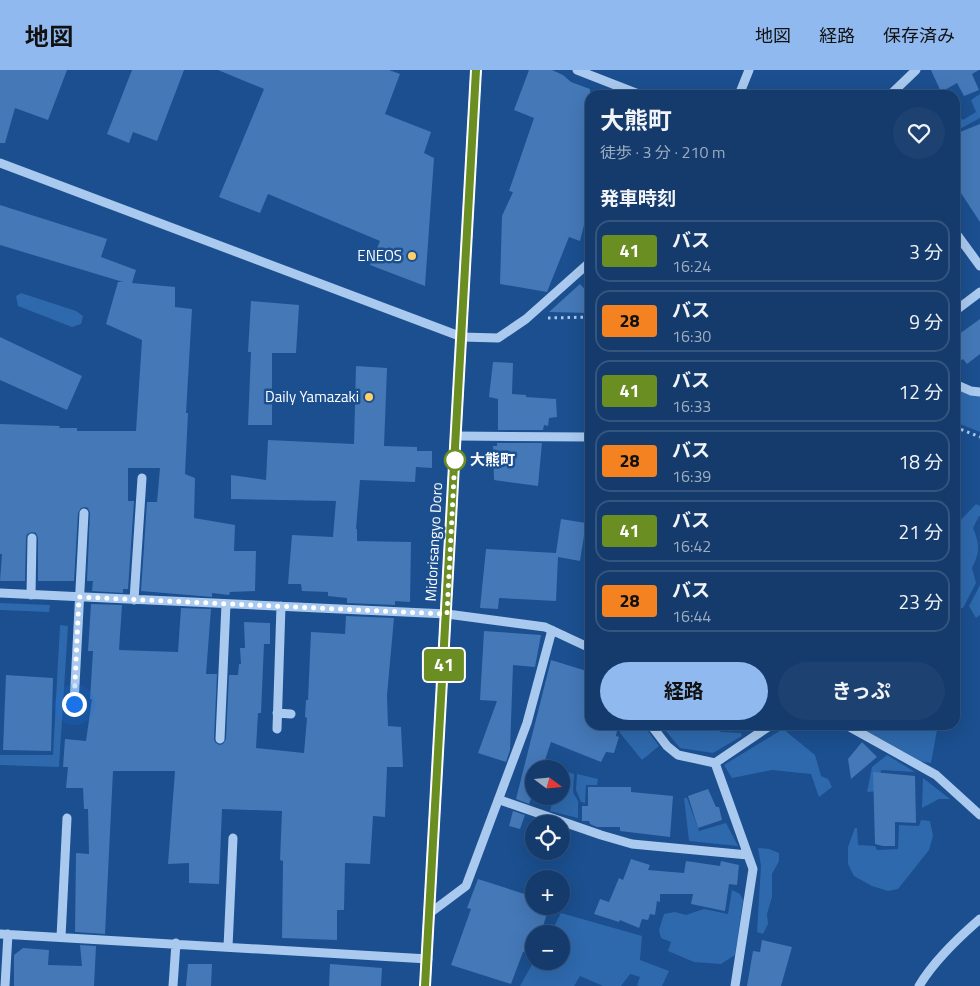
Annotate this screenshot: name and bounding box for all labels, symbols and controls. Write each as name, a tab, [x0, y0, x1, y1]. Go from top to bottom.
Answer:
text: 地図	[25, 18, 73, 54]
text: 地図	[755, 22, 791, 49]
text: 経路	[819, 22, 855, 49]
text: 保存済み	[883, 22, 955, 49]
text: 大熊町	[600, 102, 672, 138]
button: heart	[893, 107, 945, 159]
text: 徒歩 · 3 分 · 210 m	[600, 140, 725, 164]
text: 発車時刻	[600, 183, 676, 212]
text: バス	[672, 225, 710, 254]
text: 41	[619, 237, 640, 264]
text: 3 分	[909, 237, 943, 266]
place label: ENEOS	[357, 244, 402, 267]
marker: ENEOS	[406, 250, 418, 262]
text: 16:24	[672, 254, 711, 278]
text: バス	[672, 295, 710, 324]
text: 28	[619, 307, 640, 334]
text: 9 分	[909, 307, 943, 336]
text: 16:30	[672, 324, 711, 348]
text: バス	[672, 365, 710, 394]
text: 41	[619, 377, 640, 404]
text: 12 分	[899, 377, 943, 406]
place label: Daily Yamazaki	[265, 385, 359, 408]
marker: Daily Yamazaki	[363, 391, 375, 403]
text: 16:33	[672, 394, 711, 418]
text: バス	[672, 435, 710, 464]
text: 28	[619, 447, 640, 474]
text: 18 分	[899, 447, 943, 476]
place label: 大熊町	[470, 448, 515, 471]
marker: 大熊町	[444, 449, 466, 471]
text: 16:39	[672, 464, 711, 488]
street label: Midorisangyo Doro	[419, 482, 448, 602]
text: バス	[672, 505, 710, 534]
text: 41	[619, 517, 640, 544]
text: 21 分	[899, 517, 943, 546]
text: 16:42	[672, 534, 711, 558]
text: バス	[672, 575, 710, 604]
text: 28	[619, 587, 640, 614]
text: 23 分	[899, 587, 943, 616]
text: 16:44	[672, 604, 711, 628]
line badge: 41	[422, 649, 466, 681]
text: 41	[434, 651, 454, 678]
button: 経路	[600, 662, 768, 720]
button: きっぷ	[778, 662, 945, 720]
your location	[62, 692, 87, 717]
north arrow	[525, 760, 570, 805]
map controls	[525, 760, 570, 970]
button: locate	[525, 815, 570, 860]
button: +	[525, 870, 570, 915]
button: −	[525, 925, 570, 970]

